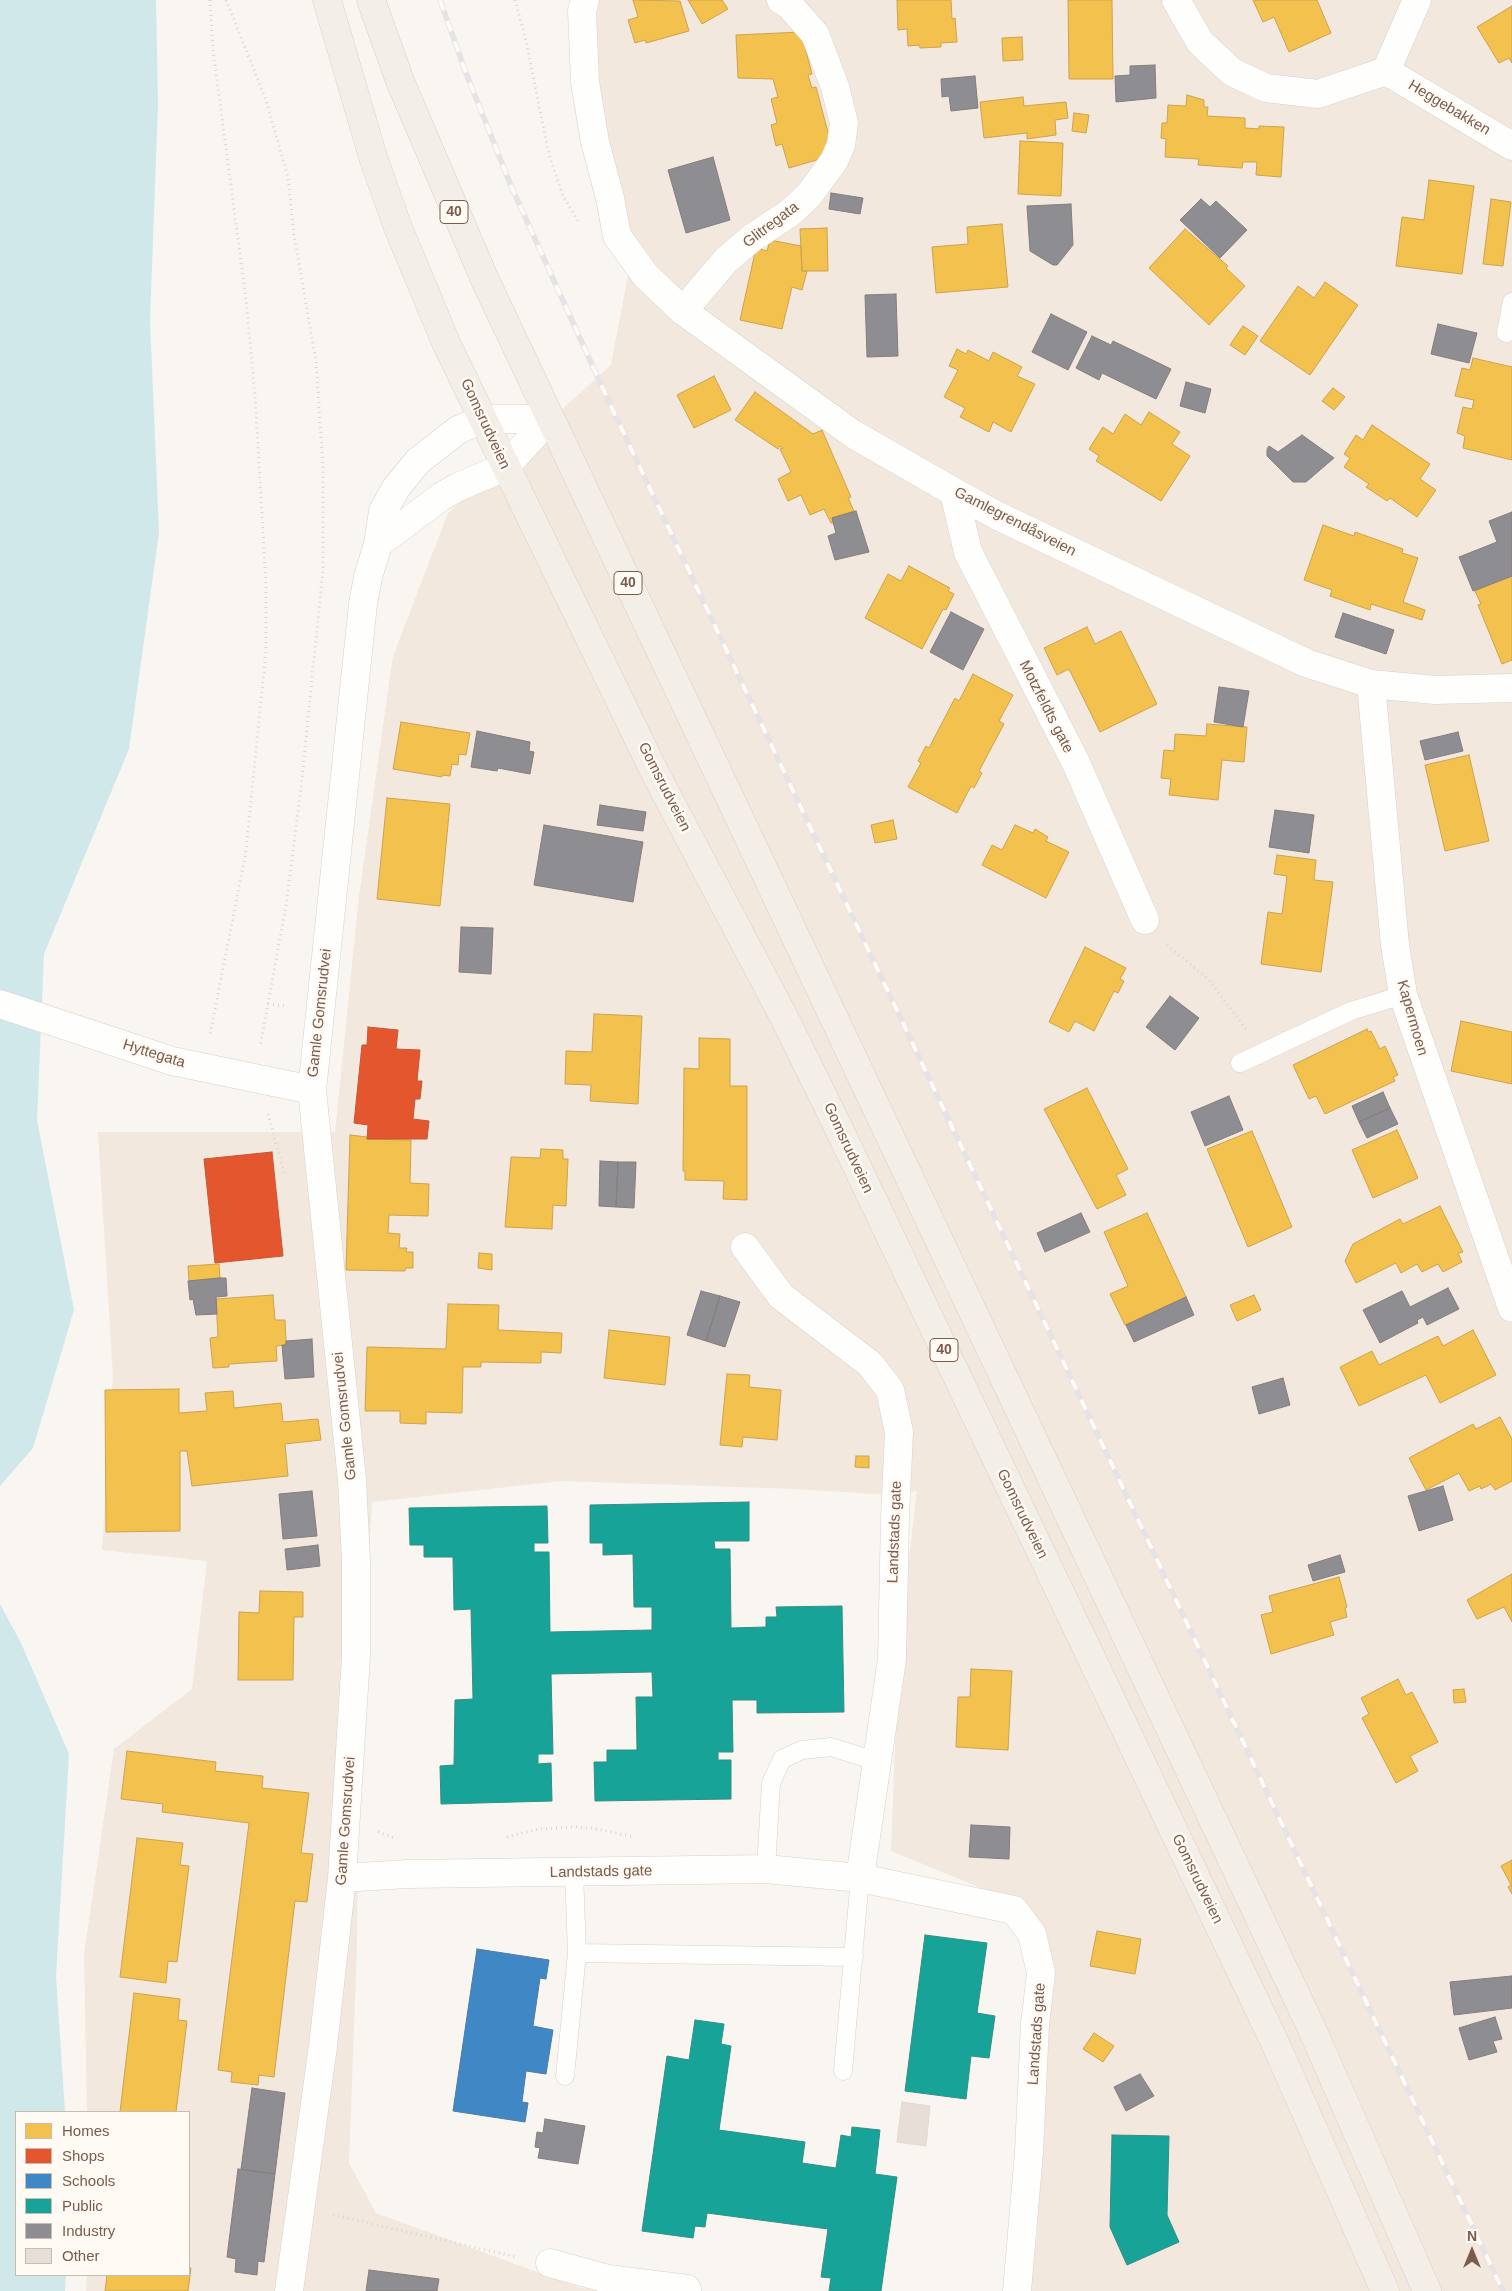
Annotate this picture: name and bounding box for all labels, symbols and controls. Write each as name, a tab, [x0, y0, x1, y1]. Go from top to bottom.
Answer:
street label: Heggebakken	[1405, 76, 1493, 140]
street label: Glitregata	[740, 198, 802, 252]
road number: 40	[440, 200, 468, 223]
street label: Gomsrudveien	[456, 376, 514, 472]
street label: Gamlegrendåsveien	[951, 484, 1079, 560]
road number: 40	[614, 572, 642, 594]
street label: Motzfeldts gate	[1015, 658, 1077, 756]
street label: Gomsrudveien	[634, 739, 694, 835]
street label: Gamle Gomsrudvei	[304, 948, 336, 1078]
street label: Kapermoen	[1393, 978, 1431, 1058]
street label: Hyttegata	[121, 1036, 187, 1072]
street label: Gomsrudveien	[819, 1100, 877, 1196]
road number: 40	[930, 1338, 958, 1362]
street label: Gamle Gomsrudvei	[329, 1351, 361, 1481]
street label: Gomsrudveien	[993, 1466, 1051, 1562]
street label: Landstads gate	[884, 1480, 906, 1584]
street label: Gamle Gomsrudvei	[333, 1756, 359, 1886]
street label: Gomsrudveien	[1168, 1831, 1226, 1927]
street label: Landstads gate	[550, 1862, 652, 1882]
street label: Landstads gate	[1024, 1982, 1050, 2086]
legend	[15, 2111, 190, 2276]
text: Homes	[62, 2122, 110, 2139]
text: Shops	[62, 2147, 105, 2164]
text: Schools	[62, 2172, 115, 2189]
text: Public	[62, 2197, 103, 2214]
text: Industry	[62, 2222, 115, 2239]
north arrow	[1447, 2226, 1497, 2276]
text: N	[1467, 2228, 1477, 2244]
text: Other	[62, 2247, 100, 2264]

